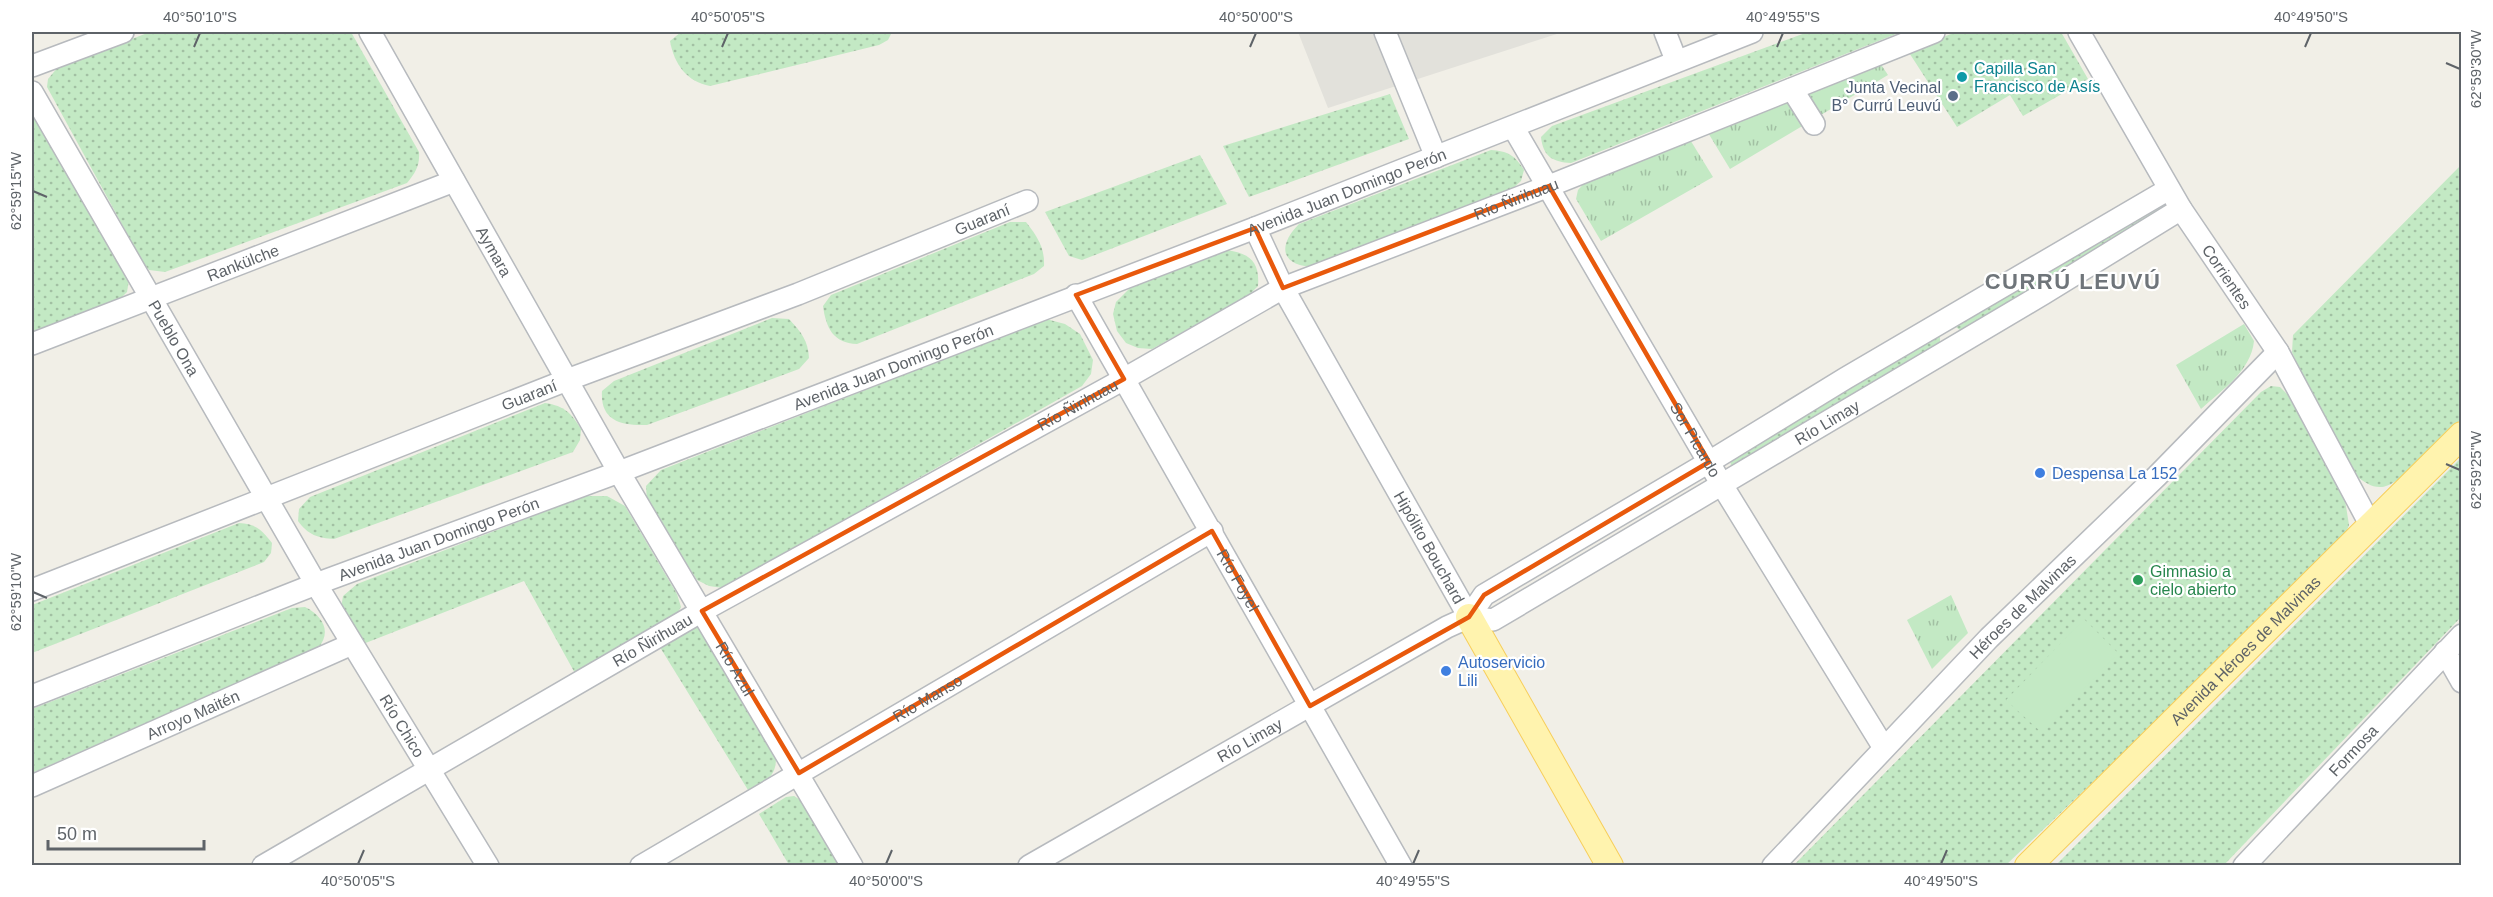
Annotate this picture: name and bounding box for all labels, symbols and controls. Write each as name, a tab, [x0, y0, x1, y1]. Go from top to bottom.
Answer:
text: 40°50'10"S	[163, 8, 237, 25]
text: 40°50'05"S	[691, 8, 765, 25]
text: 40°50'00"S	[1219, 8, 1293, 25]
text: 40°49'55"S	[1746, 8, 1820, 25]
text: 40°49'50"S	[2274, 8, 2348, 25]
text: 62°59'30"W	[2467, 29, 2484, 108]
place label: Capilla San Francisco de Asís	[1974, 60, 2100, 95]
marker: Capilla San Francisco de Asís	[1955, 70, 1969, 84]
place label: Junta Vecinal B° Currú Leuvú	[1831, 79, 1941, 114]
marker: Junta Vecinal B° Currú Leuvú	[1946, 89, 1960, 103]
street label: Avenida Juan Domingo Perón	[1245, 145, 1449, 239]
text: 62°59'15"W	[7, 151, 24, 230]
street label: Río Ñirihuau	[1472, 175, 1561, 223]
street label: Guaraní	[952, 201, 1013, 238]
street label: Aymara	[473, 224, 515, 280]
street label: Rankülche	[205, 241, 281, 285]
street label: Corrientes	[2199, 242, 2254, 312]
district label: CURRÚ LEUVÚ	[1985, 269, 2161, 294]
street label: Pueblo Ona	[145, 297, 202, 379]
street label: Avenida Juan Domingo Perón	[791, 321, 996, 413]
street label: Río Ñirihuau	[1034, 376, 1121, 434]
street label: Guaraní	[499, 377, 560, 414]
street label: Río Limay	[1792, 397, 1862, 448]
street label: Sor Picardo	[1667, 399, 1724, 480]
text: 62°59'25"W	[2467, 430, 2484, 509]
place label: Despensa La 152	[2052, 465, 2178, 482]
marker: Despensa La 152	[2033, 466, 2047, 480]
street label: Hipólito Bouchard	[1391, 488, 1468, 607]
street label: Avenida Juan Domingo Perón	[336, 494, 541, 584]
street label: Río Foyel	[1213, 546, 1262, 614]
street label: Héroes de Malvinas	[1966, 551, 2079, 662]
text: 62°59'10"W	[7, 552, 24, 631]
place label: Gimnasio a cielo abierto	[2150, 563, 2236, 598]
marker: Gimnasio a cielo abierto	[2131, 573, 2145, 587]
street label: Avenida Héroes de Malvinas	[2167, 573, 2324, 728]
street label: Río Ñirihuau	[610, 611, 695, 670]
street label: Río Azul	[712, 639, 757, 699]
place label: Autoservicio Lili	[1458, 654, 1545, 689]
marker: Autoservicio Lili	[1439, 664, 1453, 678]
street label: Río Manso	[890, 671, 965, 725]
street label: Arroyo Maitén	[144, 687, 242, 743]
street label: Río Chico	[376, 691, 428, 760]
street label: Río Limay	[1214, 715, 1285, 766]
street label: Formosa	[2326, 722, 2381, 780]
scale bar	[48, 813, 204, 851]
text: 50 m	[57, 824, 97, 844]
text: 40°50'05"S	[321, 872, 395, 889]
text: 40°50'00"S	[849, 872, 923, 889]
text: 40°49'55"S	[1376, 872, 1450, 889]
text: 40°49'50"S	[1904, 872, 1978, 889]

